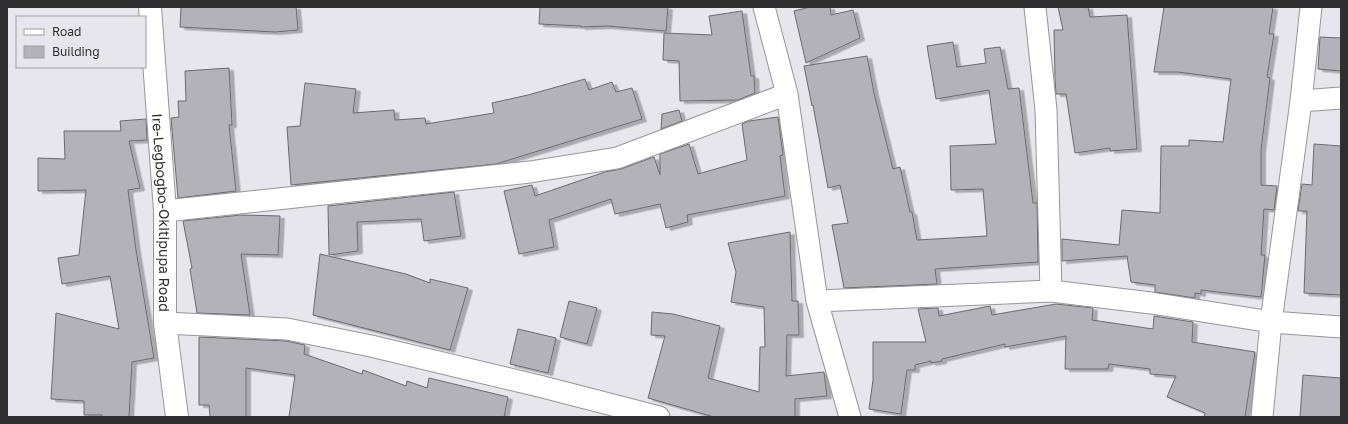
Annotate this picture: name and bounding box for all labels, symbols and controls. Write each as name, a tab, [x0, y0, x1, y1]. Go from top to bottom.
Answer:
legend	[16, 16, 146, 68]
text: Road	[52, 24, 81, 39]
text: Building	[52, 44, 100, 59]
street label: Ire-Legbogbo-Okitipupa Road	[149, 113, 174, 312]

